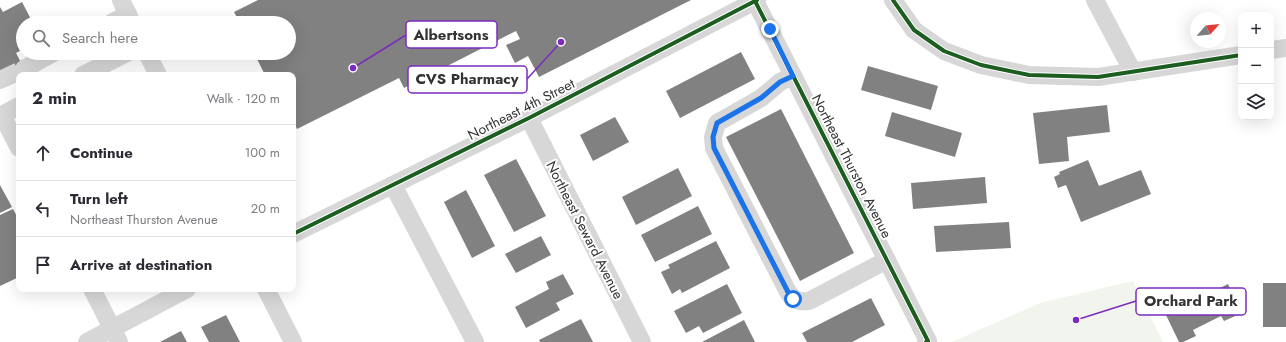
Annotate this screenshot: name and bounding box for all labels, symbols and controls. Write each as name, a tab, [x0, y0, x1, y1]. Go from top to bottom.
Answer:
north arrow	[1190, 12, 1226, 48]
map controls	[1238, 12, 1274, 120]
button: +	[1238, 12, 1274, 48]
search box	[16, 16, 296, 60]
route end	[761, 20, 779, 38]
callout: Albertsons	[406, 21, 497, 48]
text: Albertsons	[412, 24, 489, 46]
icon: search	[30, 27, 52, 49]
text: Search here	[62, 27, 138, 49]
button: −	[1238, 48, 1274, 84]
callout: CVS Pharmacy	[408, 66, 527, 93]
text: CVS Pharmacy	[416, 68, 519, 90]
street label: Northeast 4th Street	[464, 73, 579, 145]
button: layers	[1238, 84, 1274, 120]
text: 2 min	[32, 86, 77, 110]
text: Walk · 120 m	[207, 89, 280, 108]
street label: Northeast Thurston Avenue	[807, 91, 897, 241]
icon: ahead	[32, 142, 54, 164]
text: Continue	[70, 142, 133, 164]
text: 100 m	[245, 143, 280, 162]
street label: Northeast Seward Avenue	[541, 157, 629, 303]
text: Turn left	[70, 188, 128, 210]
icon: left	[32, 198, 54, 220]
text: 20 m	[251, 199, 280, 218]
text: Northeast Thurston Avenue	[70, 210, 218, 229]
icon: arrive	[32, 254, 54, 276]
text: Arrive at destination	[70, 254, 212, 276]
callout: Orchard Park	[1136, 288, 1246, 315]
route start	[784, 290, 802, 308]
text: Orchard Park	[1144, 290, 1238, 312]

